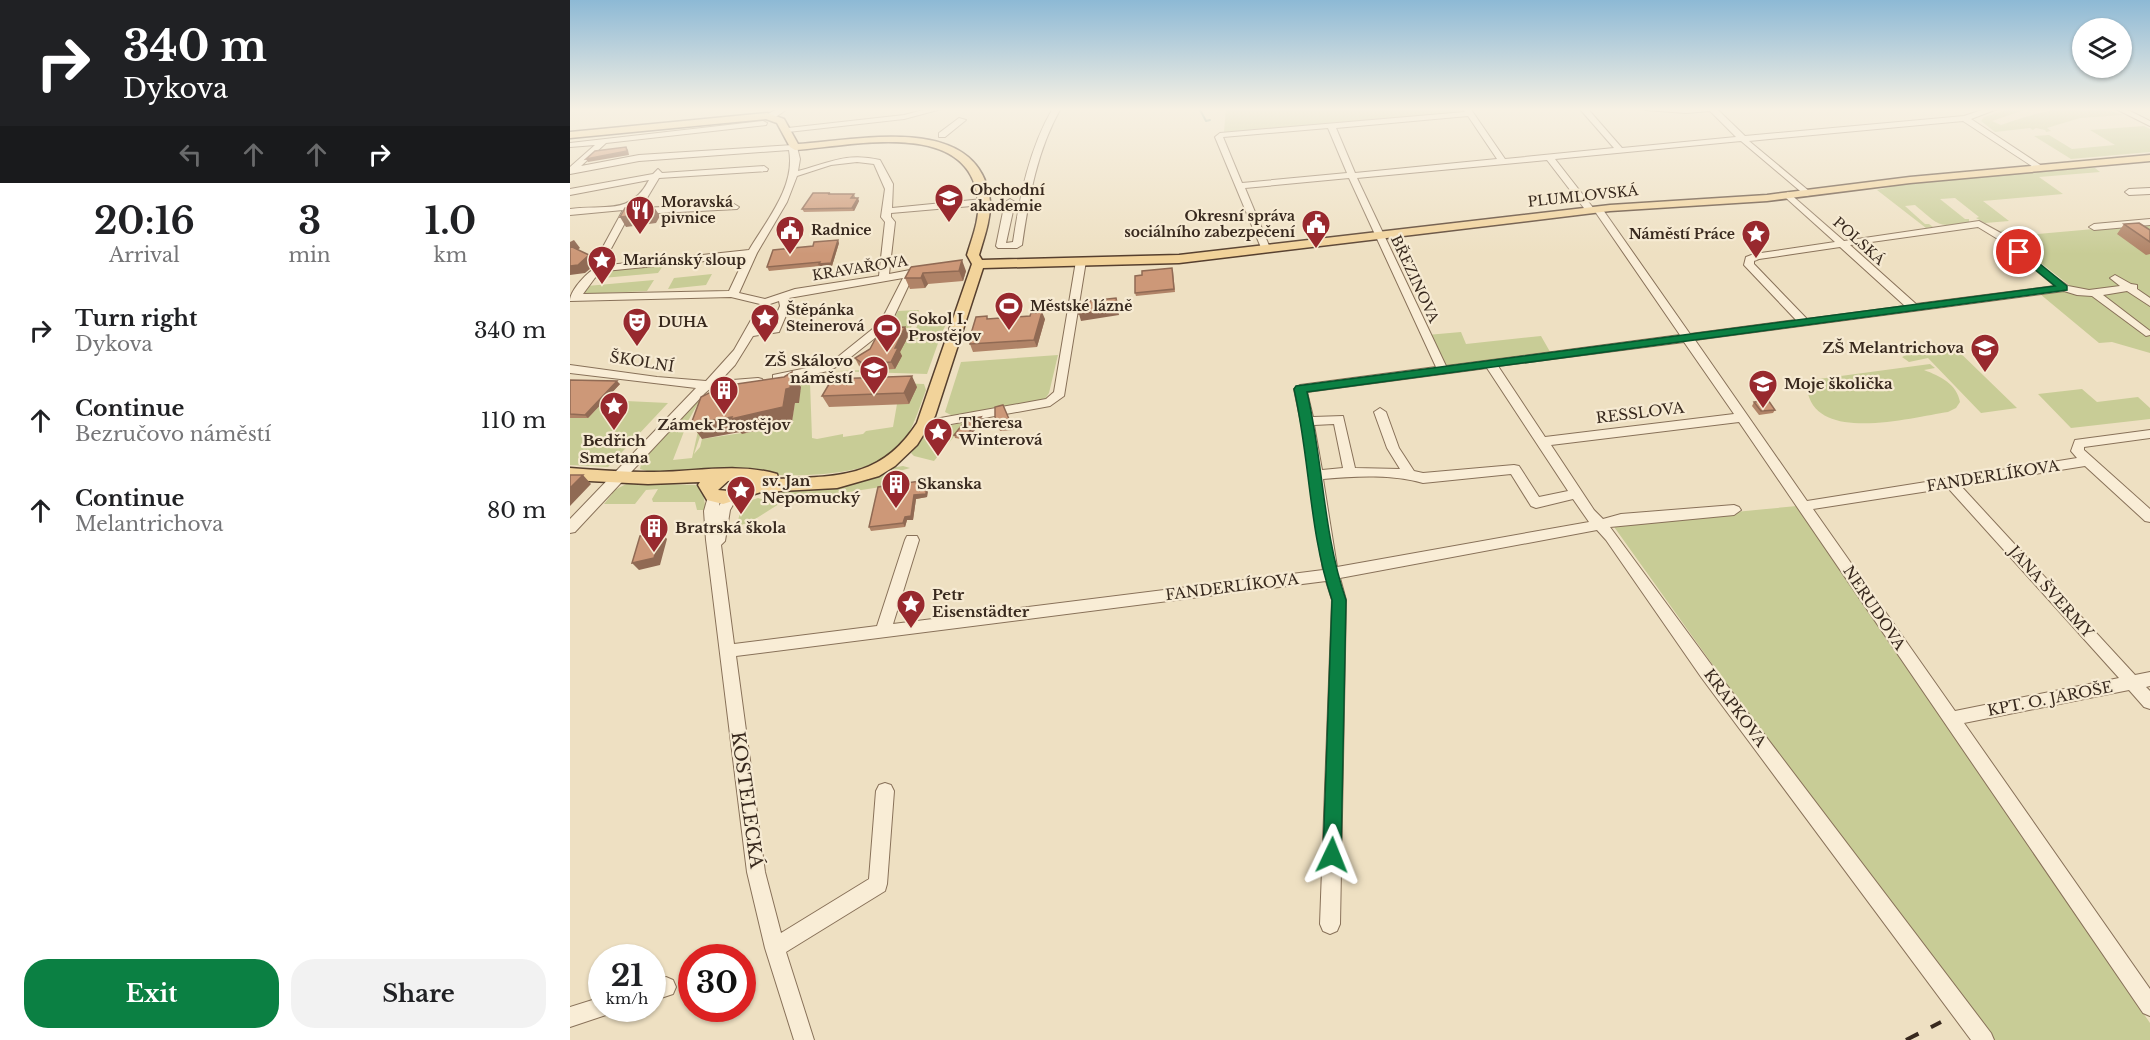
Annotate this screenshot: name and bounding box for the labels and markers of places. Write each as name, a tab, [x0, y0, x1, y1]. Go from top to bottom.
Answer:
place label: Obchodní akademie	[970, 181, 1045, 215]
school or university icon: Obchodní akademie	[933, 182, 965, 224]
place label: Moravská pivnice	[661, 193, 733, 227]
restaurant icon: Moravská pivnice	[624, 194, 656, 236]
place label: Okresní správa sociálního zabezpečení	[1124, 207, 1295, 241]
public building icon: Okresní správa sociálního zabezpečení	[1300, 208, 1332, 250]
public building icon: Radnice	[774, 214, 806, 256]
place icon: Náměstí Práce	[1740, 218, 1772, 260]
place label: Radnice	[811, 221, 871, 239]
place label: Náměstí Práce	[1629, 225, 1735, 243]
pin	[1993, 226, 2044, 277]
place icon: Mariánský sloup	[586, 244, 618, 286]
place label: Mariánský sloup	[623, 251, 746, 269]
sports icon: Městské lázně	[993, 290, 1025, 332]
place label: Městské lázně	[1030, 297, 1132, 315]
place label: Štěpánka Steinerová	[786, 300, 865, 335]
place icon: Štěpánka Steinerová	[749, 302, 781, 344]
theatre icon: DUHA	[621, 306, 653, 348]
place label: Sokol I. Prostějov	[908, 309, 982, 345]
sports icon: Sokol I. Prostějov	[871, 312, 903, 354]
place label: DUHA	[658, 313, 708, 331]
school or university icon: ZŠ Melantrichova	[1969, 332, 2001, 374]
place label: ZŠ Melantrichova	[1823, 338, 1964, 357]
place label: ZŠ Skálovo náměstí	[765, 351, 854, 387]
school or university icon: ZŠ Skálovo náměstí	[858, 354, 890, 396]
school or university icon: Moje školička	[1747, 368, 1779, 410]
building icon: Zámek Prostějov	[708, 374, 740, 416]
place label: Moje školička	[1784, 374, 1893, 393]
place icon: Bedřich Smetana	[598, 390, 630, 432]
place label: Theresa Winterová	[958, 413, 1043, 449]
place label: Zámek Prostějov	[657, 415, 791, 434]
place icon: Theresa Winterová	[922, 416, 954, 458]
place label: Bedřich Smetana	[579, 431, 649, 467]
building icon: Skanska	[880, 468, 912, 510]
place label: sv. Jan Nepomucký	[762, 471, 860, 507]
place icon: sv. Jan Nepomucký	[725, 474, 757, 516]
place label: Skanska	[917, 474, 982, 493]
building icon: Bratrská škola	[638, 512, 670, 554]
place label: Bratrská škola	[675, 518, 787, 537]
place label: Petr Eisenstädter	[932, 585, 1030, 621]
place icon: Petr Eisenstädter	[895, 588, 927, 630]

